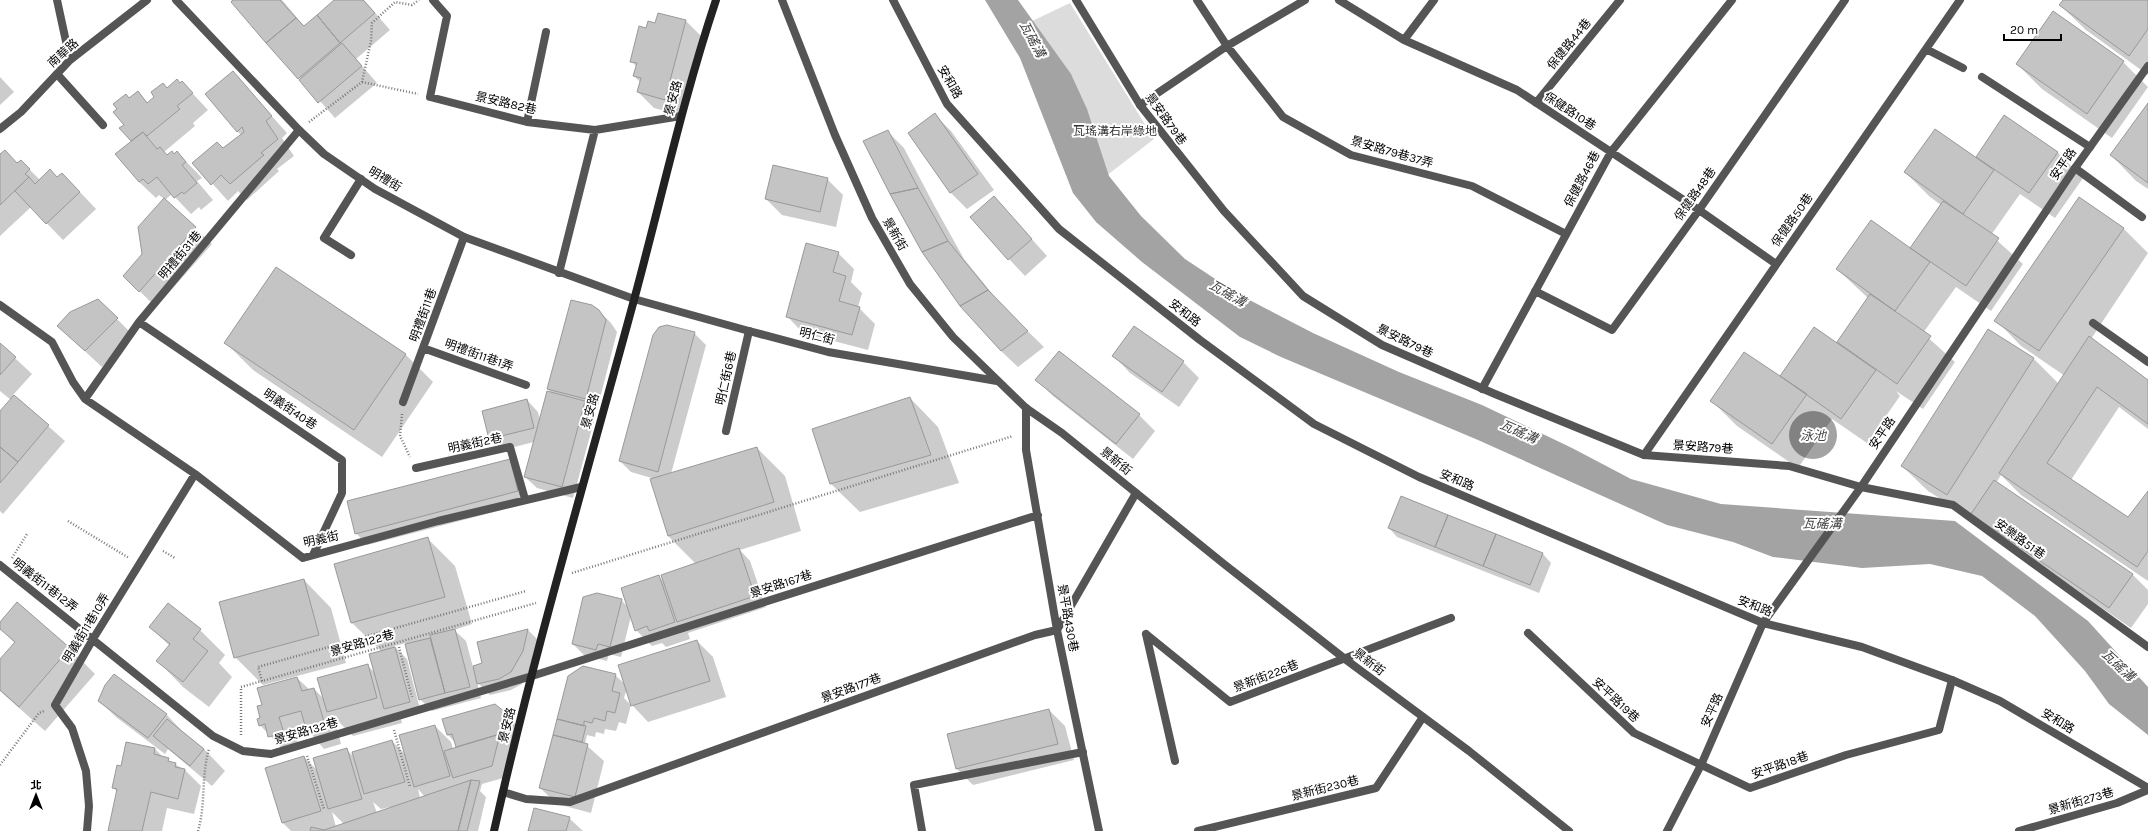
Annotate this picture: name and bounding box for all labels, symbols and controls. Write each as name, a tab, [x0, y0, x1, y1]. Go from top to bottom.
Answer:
street label: 保健路44巷	[1544, 16, 1594, 72]
scale bar	[2004, 16, 2061, 42]
water label: 瓦磘溝	[1017, 18, 1049, 62]
text: 20 m	[2010, 23, 2038, 37]
street label: 南華路	[45, 36, 81, 70]
street label: 安和路	[935, 63, 965, 101]
street label: 景安路	[662, 79, 684, 117]
street label: 景安路82巷	[474, 89, 538, 117]
street label: 保健路10巷	[1541, 89, 1599, 133]
street label: 景安路79巷	[1143, 90, 1189, 148]
park label: 瓦瑤溝右岸綠地	[1073, 124, 1157, 138]
street label: 景安路79巷37弄	[1349, 134, 1435, 170]
street label: 安平路	[2047, 145, 2079, 183]
street label: 保健路46巷	[1561, 149, 1603, 209]
street label: 明禮街	[366, 164, 404, 194]
street label: 保健路48巷	[1671, 165, 1719, 223]
street label: 保健路50巷	[1769, 191, 1815, 249]
street label: 景新街	[880, 215, 910, 253]
street label: 明禮街31巷	[156, 228, 204, 282]
water label: 瓦磘溝	[1207, 277, 1250, 311]
street label: 明禮街11巷	[407, 286, 439, 344]
street label: 安和路	[1167, 296, 1203, 330]
street label: 景安路79巷	[1375, 321, 1435, 361]
street label: 明仁街	[798, 325, 836, 347]
street label: 明禮街11巷1弄	[443, 336, 515, 374]
street label: 明仁街6巷	[713, 350, 739, 406]
street label: 明義街40巷	[260, 386, 320, 432]
street label: 景安路	[578, 392, 602, 430]
street label: 安平路	[1866, 414, 1898, 452]
water label: 瓦磘溝	[1498, 417, 1541, 447]
water label: 泳池	[1800, 428, 1828, 443]
street label: 明義街2巷	[447, 430, 503, 456]
street label: 景安路79巷	[1672, 438, 1734, 456]
street label: 景新街	[1098, 444, 1134, 478]
street label: 安和路	[1438, 467, 1476, 493]
water label: 瓦磘溝	[1802, 516, 1844, 531]
street label: 安樂路51巷	[1992, 516, 2048, 562]
street label: 明義街	[302, 528, 340, 550]
street label: 明義街11巷12弄	[10, 555, 80, 615]
street label: 景安路167巷	[748, 567, 814, 601]
street label: 景平路430巷	[1055, 583, 1081, 653]
street label: 明義街11巷10弄	[60, 591, 112, 665]
street label: 安和路	[1736, 593, 1774, 619]
street label: 景安路122巷	[328, 627, 396, 659]
street label: 景新街	[1350, 646, 1388, 678]
water label: 瓦磘溝	[2099, 647, 2139, 686]
street label: 景新街226巷	[1231, 657, 1301, 695]
street label: 景安路177巷	[819, 671, 883, 705]
street label: 安平路19巷	[1590, 675, 1642, 725]
street label: 安平路	[1698, 691, 1726, 729]
street label: 景安路	[496, 706, 518, 744]
street label: 安和路	[2039, 706, 2077, 736]
street label: 景安路132巷	[272, 715, 340, 747]
street label: 安平路18巷	[1750, 749, 1810, 781]
street label: 景新街230巷	[1290, 773, 1360, 803]
north arrow	[16, 775, 56, 815]
text: 北	[31, 779, 42, 792]
street label: 景新街273巷	[2047, 785, 2115, 817]

